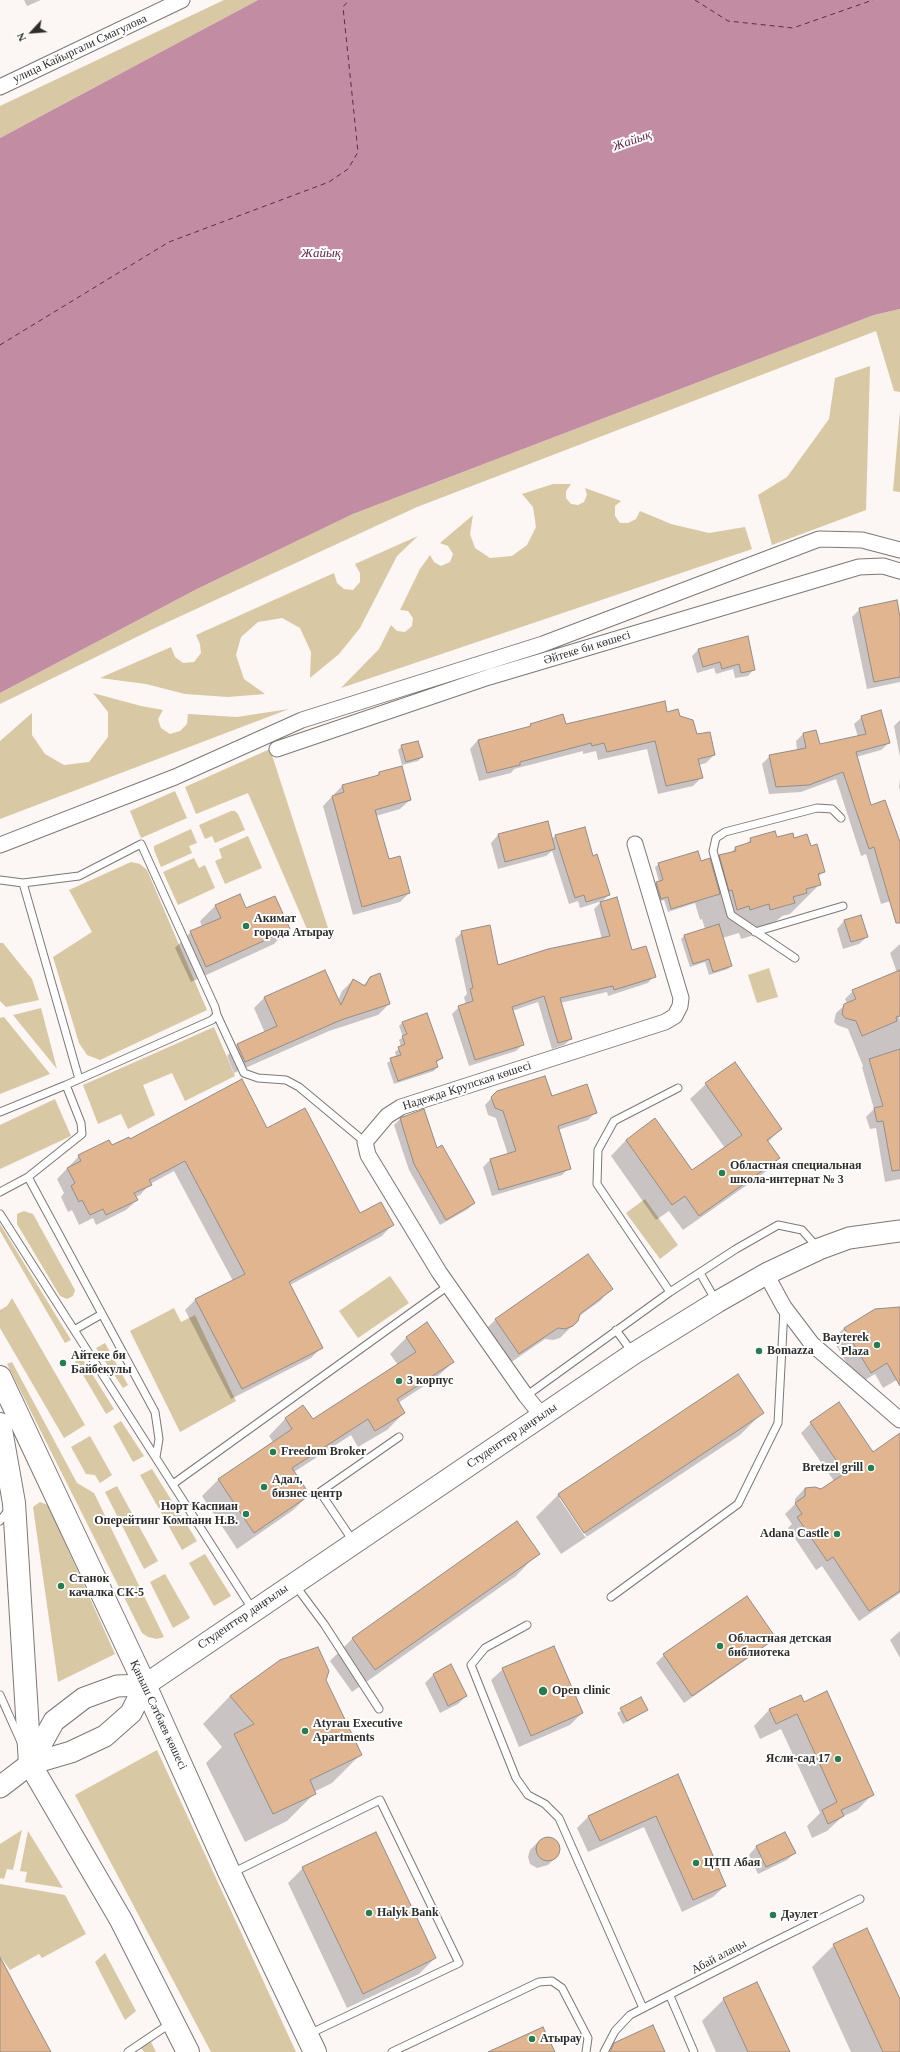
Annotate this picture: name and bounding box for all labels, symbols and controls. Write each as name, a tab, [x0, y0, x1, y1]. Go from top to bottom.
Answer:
street label: улица Кайыргали Смагулова	[11, 12, 149, 86]
north arrow	[12, 12, 52, 52]
text: N	[14, 31, 28, 43]
water label: Жайық	[611, 127, 653, 155]
water label: Жайық	[301, 246, 341, 262]
street label: Әйтеке би көшесі	[542, 628, 632, 668]
place label: Акимат города Атырау	[254, 912, 334, 940]
marker: Акимат города Атырау	[241, 921, 251, 931]
street label: Надежда Крупская көшесі	[401, 1058, 533, 1114]
place label: Областная специальная школа-интернат № 3	[730, 1159, 861, 1187]
marker: Областная специальная школа-интернат № 3	[717, 1168, 727, 1178]
place label: Bayterek Plaza	[823, 1331, 869, 1359]
marker: Bayterek Plaza	[872, 1340, 882, 1350]
place label: Bomazza	[767, 1344, 814, 1358]
marker: Bomazza	[754, 1346, 764, 1356]
place label: Айтеке би Байбекулы	[71, 1349, 132, 1377]
marker: Айтеке би Байбекулы	[58, 1358, 68, 1368]
place label: 3 корпус	[407, 1374, 453, 1388]
marker: 3 корпус	[394, 1376, 404, 1386]
street label: Студенттер даңғылы	[464, 1400, 560, 1472]
place label: Freedom Broker	[281, 1445, 366, 1459]
marker: Freedom Broker	[268, 1447, 278, 1457]
place label: Bretzel grill	[802, 1461, 863, 1475]
marker: Bretzel grill	[866, 1463, 876, 1473]
place label: Адал, бизнес центр	[272, 1473, 342, 1501]
marker: Адал, бизнес центр	[259, 1482, 269, 1492]
place label: Норт Каспиан Оперейтинг Компани Н.В.	[94, 1500, 238, 1528]
marker: Норт Каспиан Оперейтинг Компани Н.В.	[241, 1509, 251, 1519]
place label: Adana Сastle	[760, 1527, 829, 1541]
marker: Adana Сastle	[832, 1529, 842, 1539]
place label: Станок качалка СК-5	[69, 1572, 144, 1600]
marker: Станок качалка СК-5	[56, 1581, 66, 1591]
street label: Студенттер даңғылы	[195, 1581, 291, 1653]
place label: Областная детская библиотека	[728, 1632, 831, 1660]
marker: Областная детская библиотека	[715, 1641, 725, 1651]
street label: Қаныш Сәтбаев көшесі	[126, 1658, 190, 1772]
place label: Open clinic	[552, 1684, 610, 1698]
marker: Open clinic	[537, 1685, 549, 1697]
place label: Atyrau Executive Apartments	[313, 1717, 403, 1745]
marker: Atyrau Executive Apartments	[300, 1726, 310, 1736]
place label: Ясли-сад 17	[766, 1752, 830, 1766]
marker: Ясли-сад 17	[833, 1754, 843, 1764]
place label: ЦТП Абая	[704, 1856, 760, 1870]
marker: ЦТП Абая	[691, 1858, 701, 1868]
place label: Halyk Bank	[377, 1906, 439, 1920]
marker: Halyk Bank	[364, 1908, 374, 1918]
place label: Дәулет	[781, 1908, 818, 1922]
marker: Дәулет	[768, 1910, 778, 1920]
street label: Абай алаңы	[689, 1937, 749, 1977]
place label: Атырау	[540, 2032, 581, 2046]
marker: Атырау	[527, 2034, 537, 2044]

